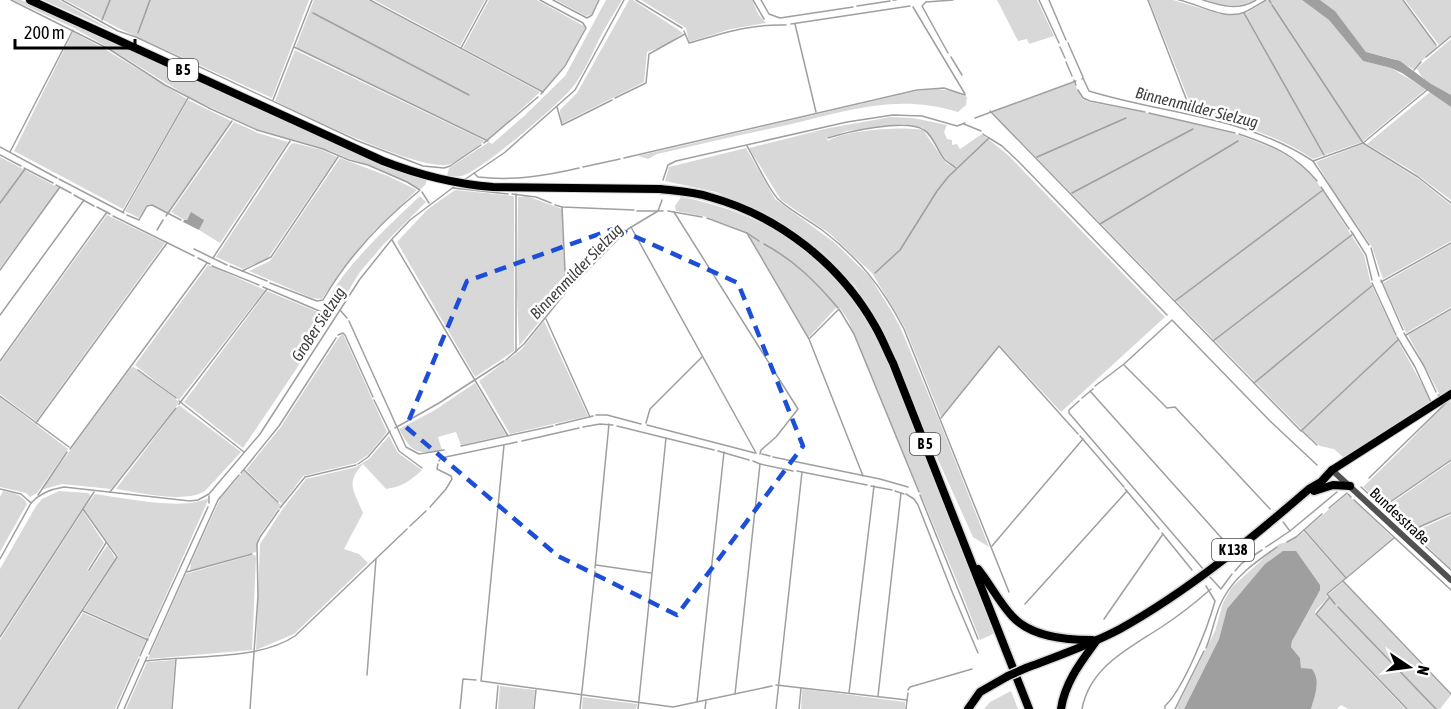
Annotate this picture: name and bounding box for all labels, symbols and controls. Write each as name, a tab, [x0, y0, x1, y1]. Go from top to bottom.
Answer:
scale bar	[15, 12, 135, 50]
text: 200 m	[24, 22, 65, 43]
road number: B 5	[168, 59, 198, 81]
water label: Binnenmilder Sielzug	[1134, 83, 1260, 132]
water label: Binnenmilder Sielzug	[526, 220, 627, 323]
water label: Großer Sielzug	[287, 284, 349, 365]
road number: B 5	[910, 433, 940, 455]
street label: Bundesstraße	[1367, 484, 1434, 548]
road number: K 138	[1212, 539, 1254, 561]
north arrow	[1379, 637, 1439, 697]
text: N	[1414, 664, 1433, 677]

